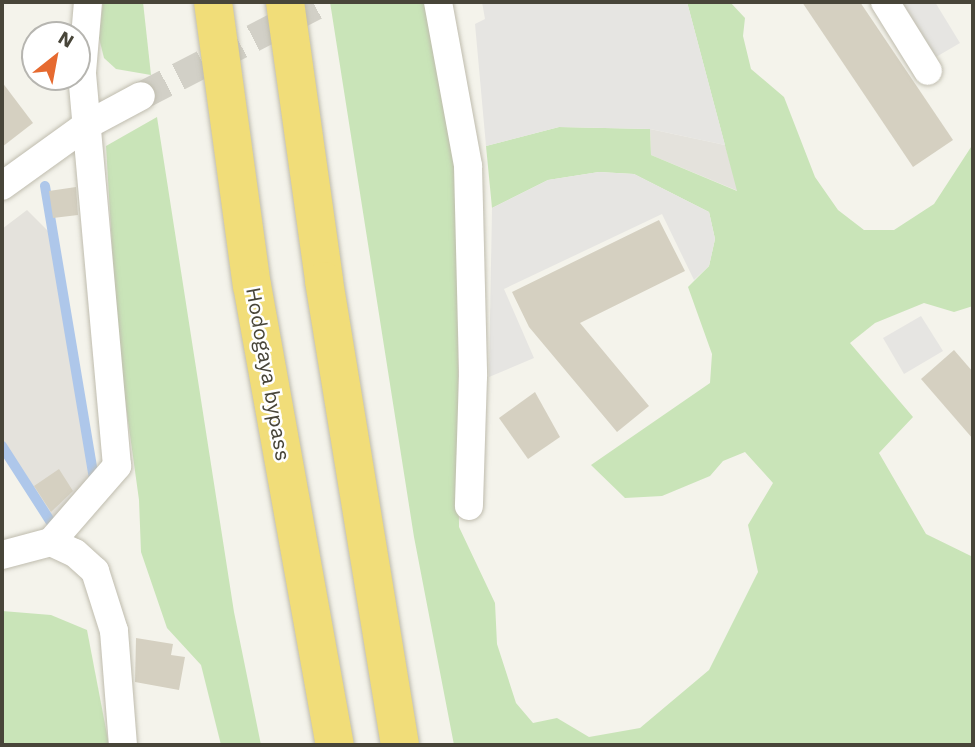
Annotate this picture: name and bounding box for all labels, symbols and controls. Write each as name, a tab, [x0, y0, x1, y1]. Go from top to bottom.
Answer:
north arrow	[21, 21, 91, 91]
text: N	[54, 26, 78, 53]
street label: Hodogaya bypass	[240, 285, 296, 463]

